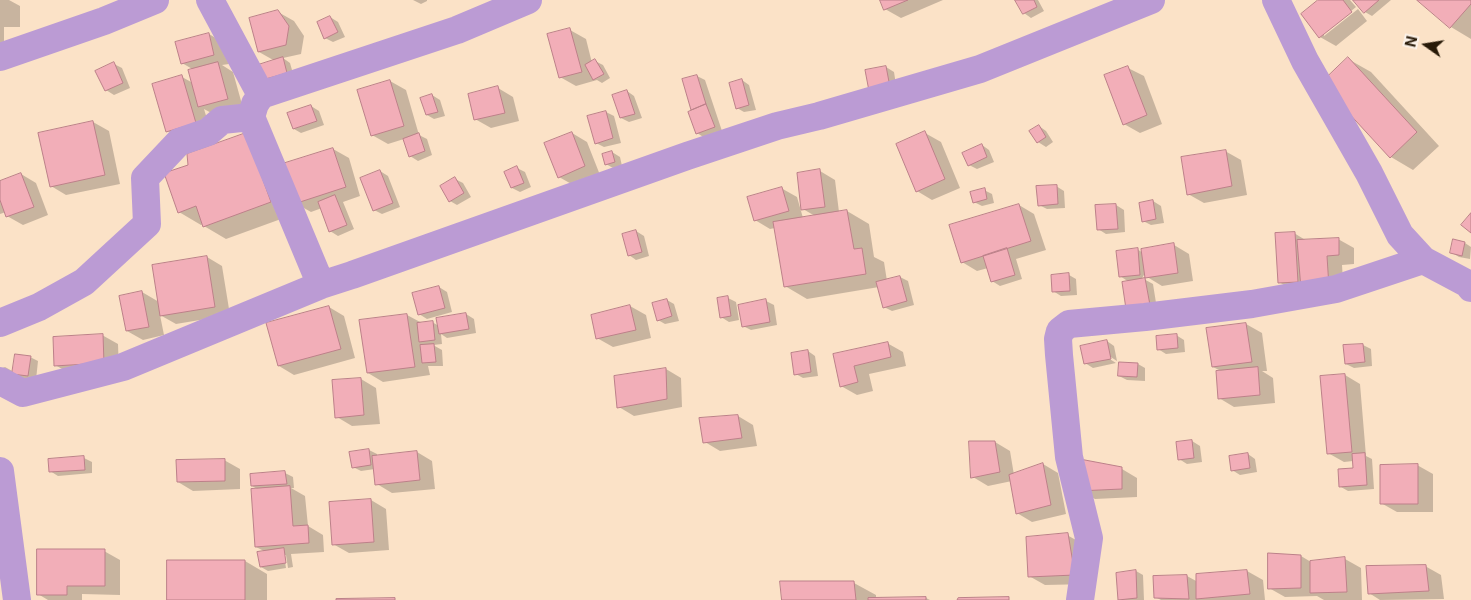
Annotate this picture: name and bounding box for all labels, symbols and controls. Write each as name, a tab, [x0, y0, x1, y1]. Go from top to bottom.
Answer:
north arrow	[1401, 20, 1451, 70]
text: N	[1401, 34, 1420, 49]

